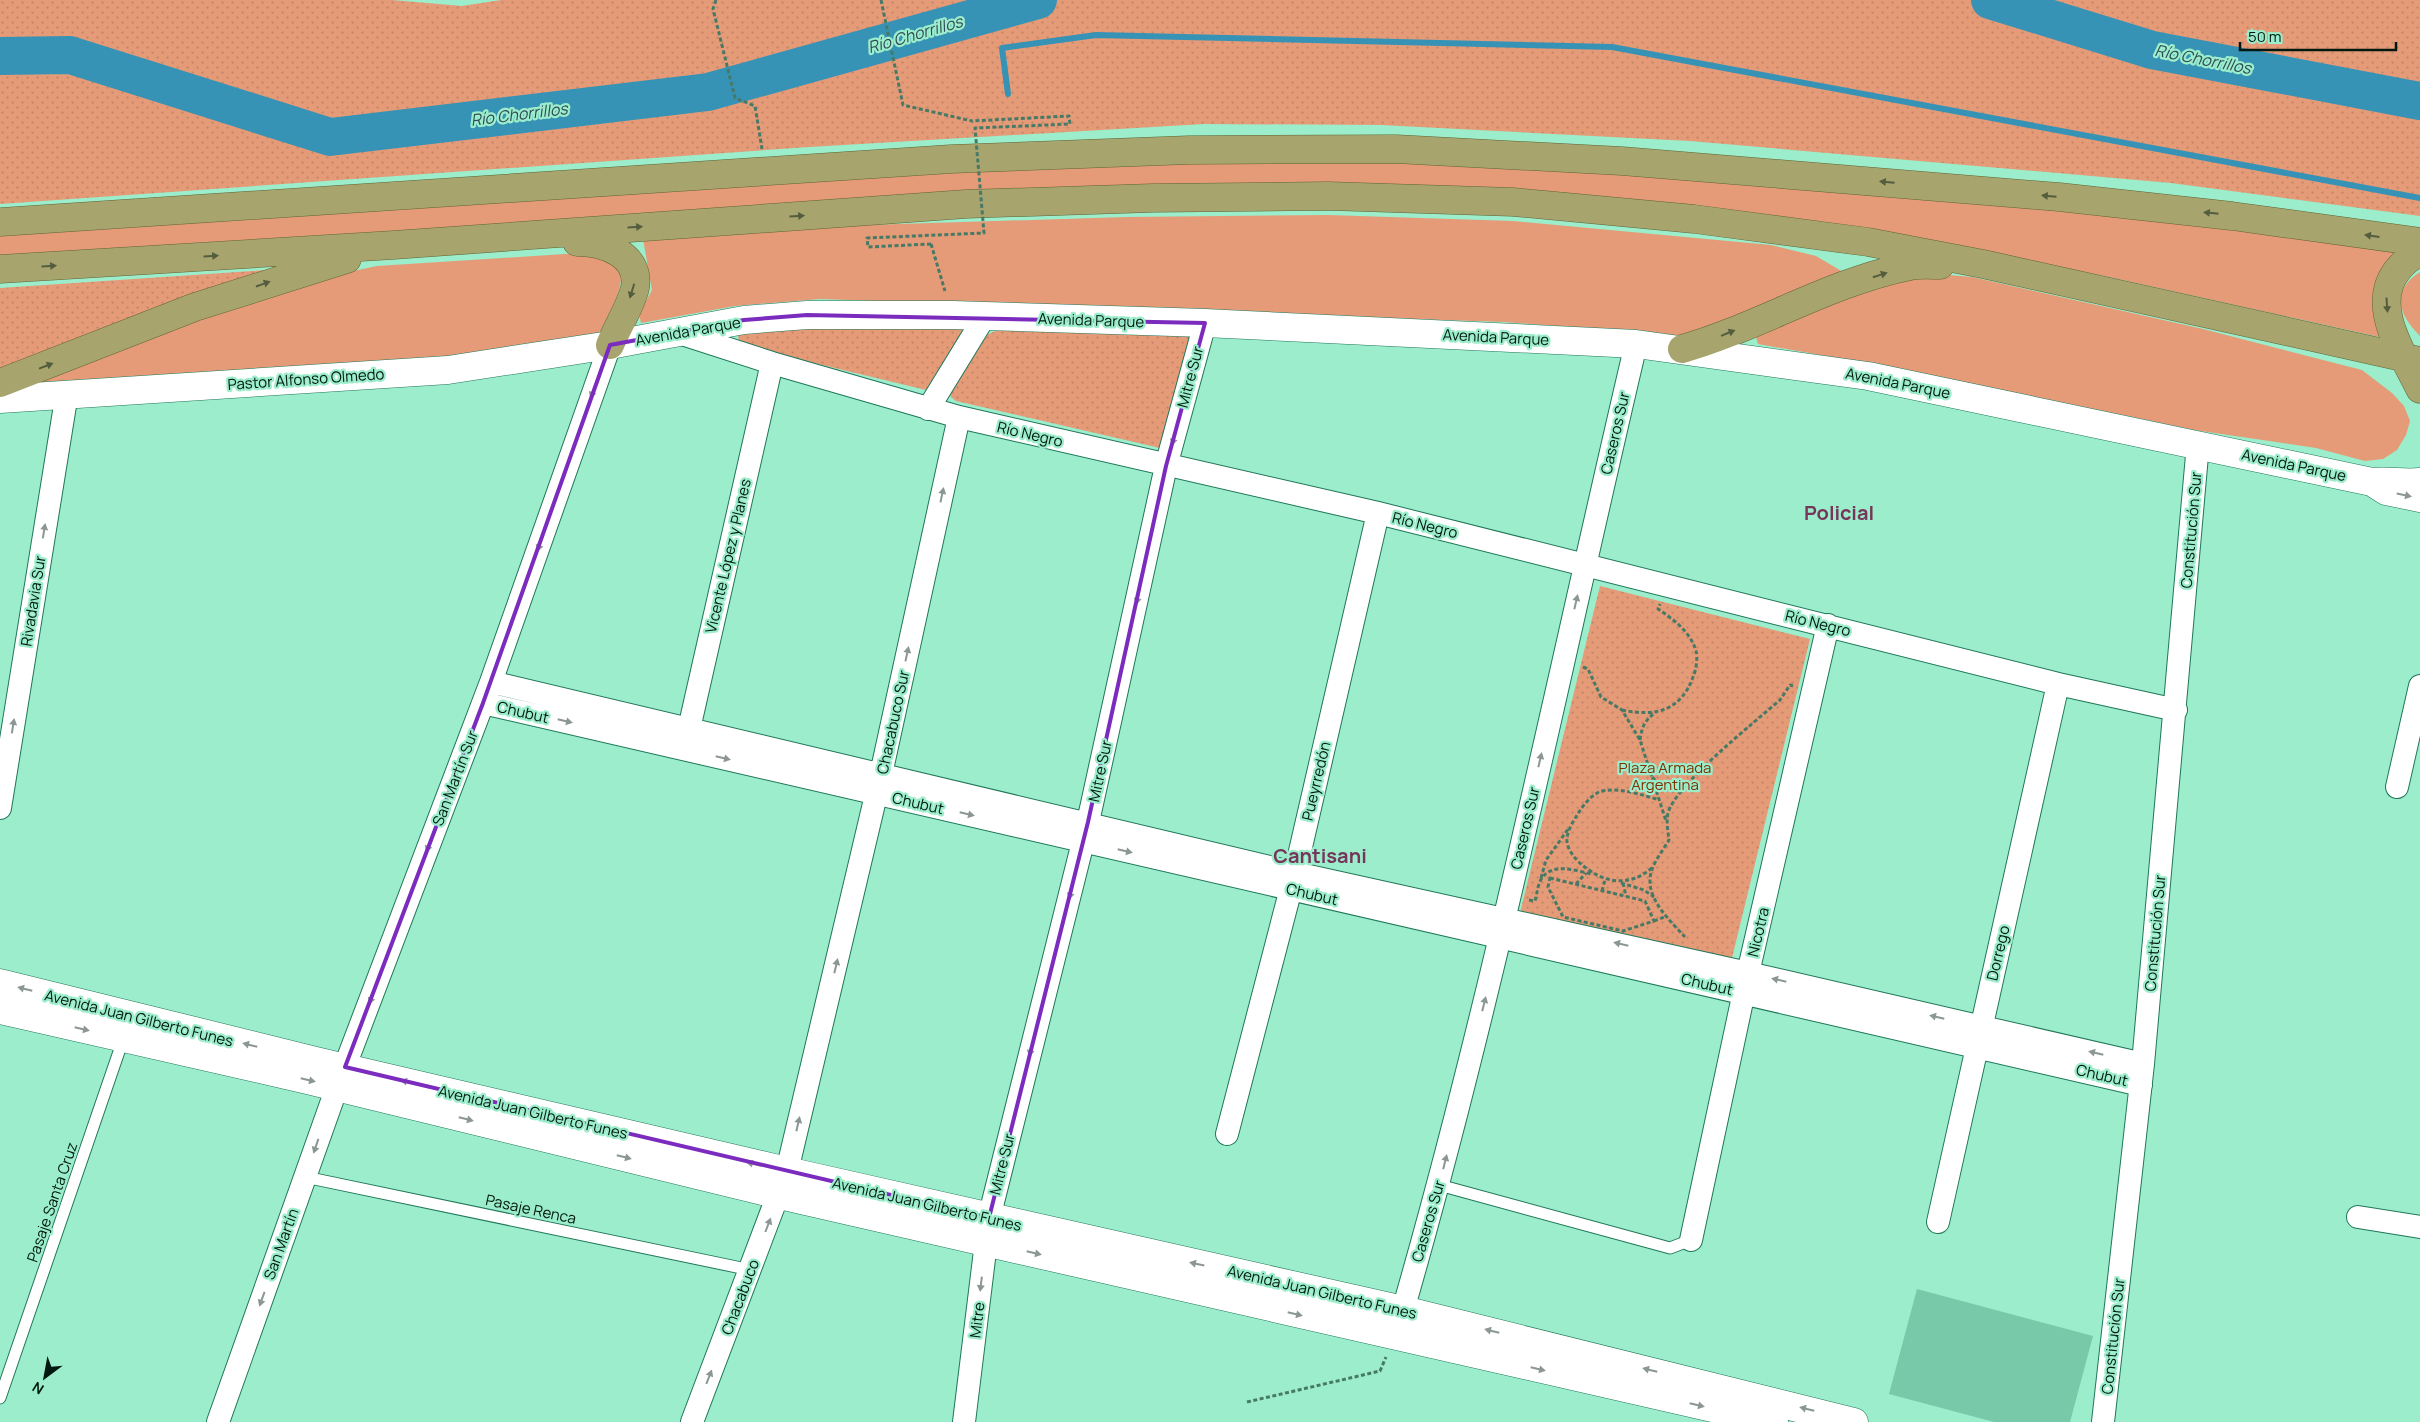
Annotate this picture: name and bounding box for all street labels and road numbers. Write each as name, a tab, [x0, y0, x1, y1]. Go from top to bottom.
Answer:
street label: Avenida Parque	[1037, 308, 1145, 332]
street label: Avenida Parque	[634, 311, 742, 351]
street label: Avenida Parque	[1442, 324, 1550, 350]
street label: Mitre Sur	[1172, 343, 1208, 410]
street label: Pastor Alfonso Olmedo	[227, 363, 385, 395]
street label: Avenida Parque	[1844, 363, 1952, 404]
street label: Caseros Sur	[1595, 389, 1635, 476]
street label: Río Negro	[995, 416, 1065, 452]
street label: Avenida Parque	[2240, 444, 2348, 486]
street label: Constitución Sur	[2175, 470, 2207, 589]
street label: Vicente López y Planes	[700, 477, 756, 635]
street label: Río Negro	[1390, 507, 1460, 543]
street label: Rivadavia Sur	[15, 554, 51, 648]
street label: Río Negro	[1783, 605, 1853, 641]
street label: Chacabuco Sur	[872, 667, 914, 776]
street label: Chubut	[495, 696, 551, 728]
street label: San Martín Sur	[427, 727, 483, 829]
street label: Mitre Sur	[1083, 738, 1117, 804]
street label: Pueyrredón	[1297, 739, 1335, 823]
street label: Caseros Sur	[1505, 784, 1545, 871]
street label: Chubut	[890, 787, 946, 819]
street label: Constitución Sur	[2139, 873, 2171, 992]
street label: Chubut	[1284, 878, 1340, 910]
street label: Nicotra	[1742, 905, 1774, 959]
street label: Dorrego	[1981, 923, 2015, 983]
street label: Chubut	[1679, 968, 1735, 1000]
street label: Avenida Juan Gilberto Funes	[42, 984, 236, 1052]
street label: Chubut	[2074, 1059, 2130, 1091]
street label: Avenida Juan Gilberto Funes	[436, 1080, 630, 1144]
street label: Mitre Sur	[984, 1130, 1020, 1197]
street label: Pasaje Santa Cruz	[22, 1139, 82, 1265]
street label: Avenida Juan Gilberto Funes	[830, 1172, 1024, 1236]
street label: Caseros Sur	[1406, 1177, 1450, 1264]
street label: Pasaje Renca	[484, 1189, 578, 1229]
street label: San Martín	[258, 1205, 304, 1282]
street label: Chacabuco	[716, 1256, 764, 1338]
street label: Avenida Juan Gilberto Funes	[1225, 1260, 1419, 1324]
street label: Constitución Sur	[2096, 1276, 2130, 1395]
street label: Mitre	[964, 1301, 990, 1339]

